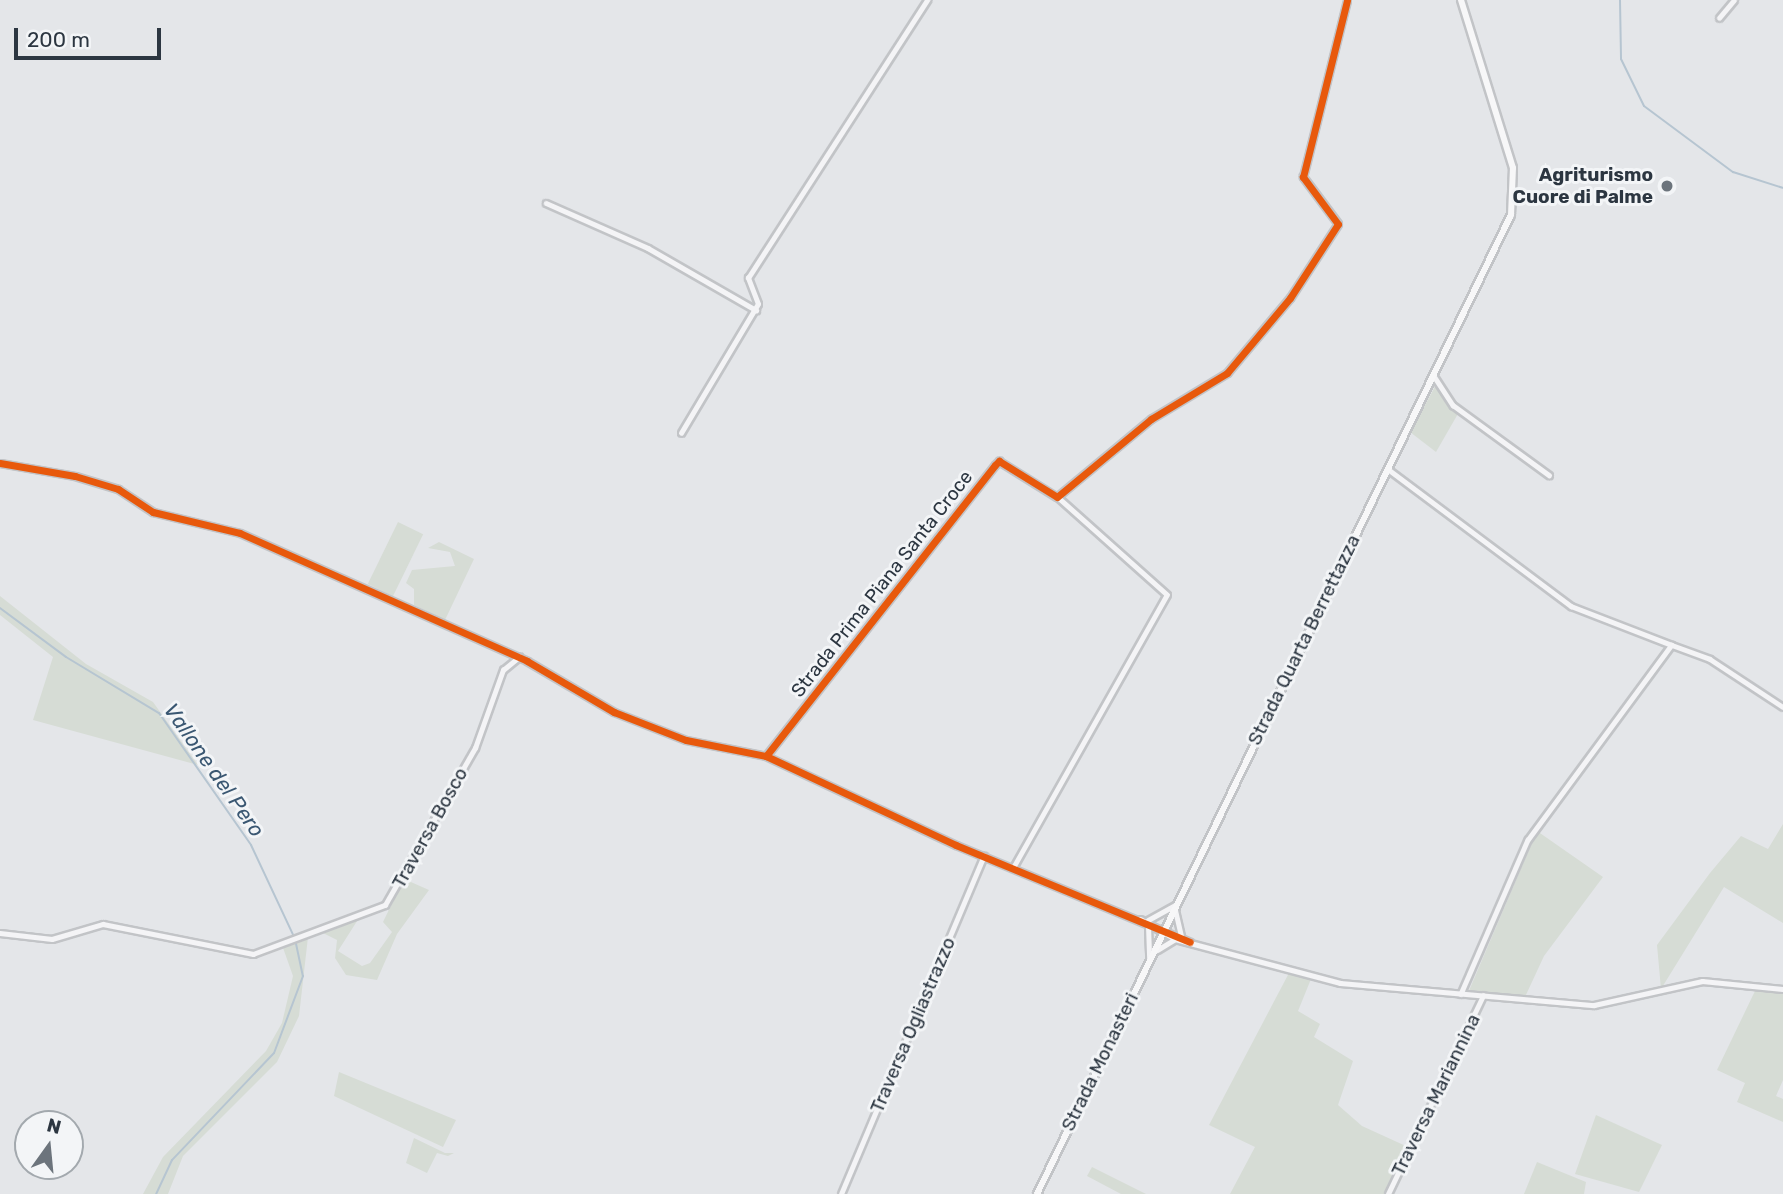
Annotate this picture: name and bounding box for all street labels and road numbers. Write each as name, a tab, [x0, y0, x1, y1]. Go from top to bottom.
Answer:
street label: Strada Prima Piana Santa Croce	[786, 466, 978, 702]
street label: Strada Quarta Berrettazza	[1243, 531, 1365, 749]
street label: Traversa Bosco	[387, 764, 473, 892]
street label: Traversa Ogliastrazzo	[866, 934, 960, 1116]
street label: Strada Monasteri	[1057, 989, 1143, 1135]
street label: Traversa Mariannina	[1387, 1010, 1485, 1180]

